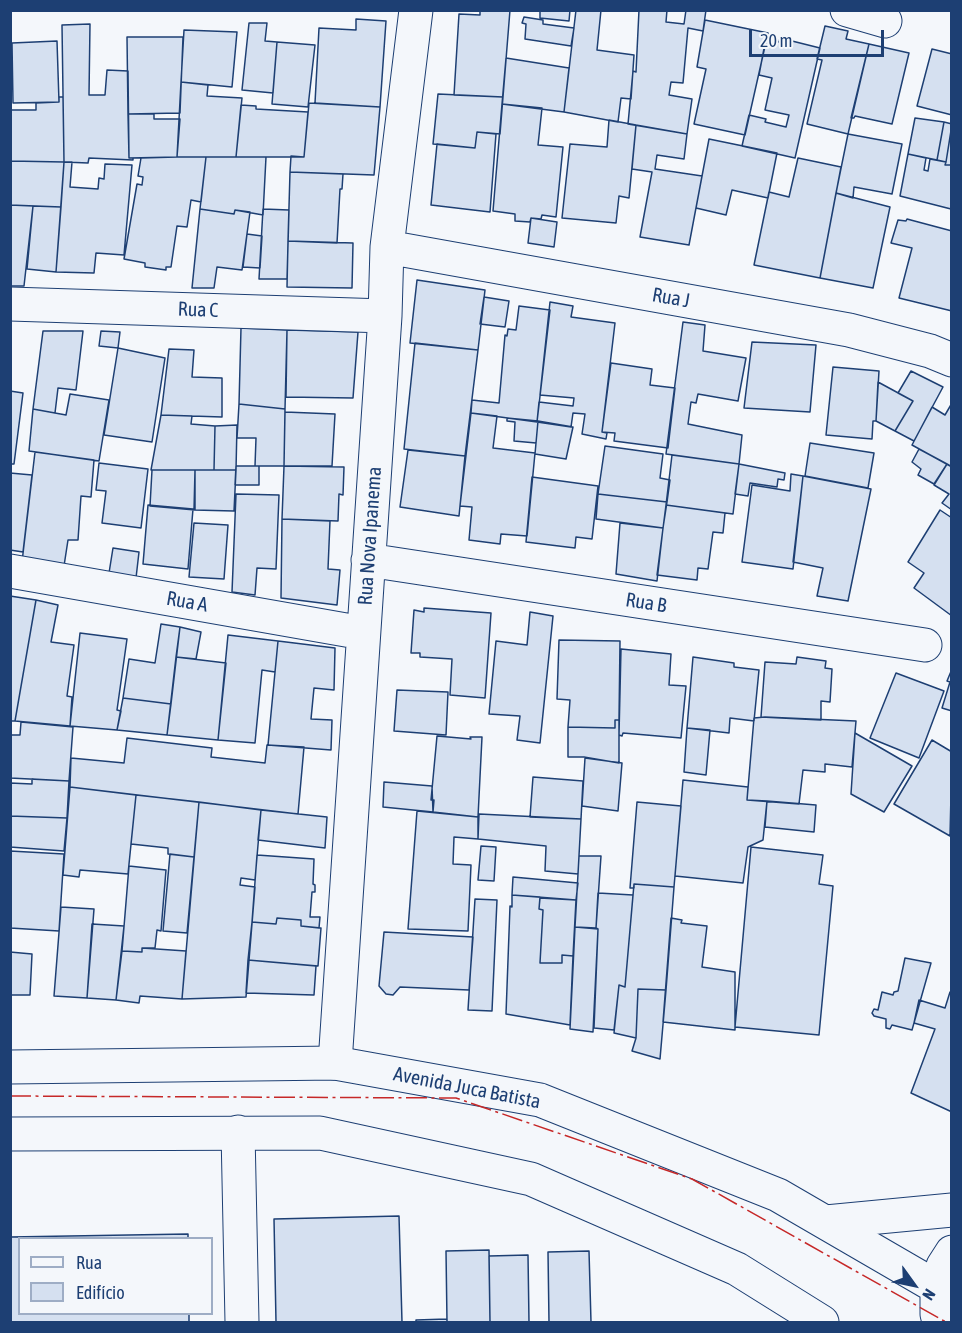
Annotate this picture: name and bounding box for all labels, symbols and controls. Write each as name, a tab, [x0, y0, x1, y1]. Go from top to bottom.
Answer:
scale bar	[752, 18, 887, 56]
text: 20 m	[760, 30, 792, 51]
street label: Rua J	[650, 283, 692, 313]
street label: Rua C	[177, 297, 219, 323]
street label: Rua Nova Ipanema	[353, 466, 387, 606]
street label: Rua A	[164, 587, 210, 617]
street label: Rua B	[624, 588, 668, 618]
street label: Avenida Juca Batista	[391, 1062, 543, 1114]
legend	[18, 1237, 213, 1315]
text: Rua	[76, 1252, 102, 1273]
north arrow	[884, 1255, 944, 1315]
text: Edifício	[76, 1282, 125, 1303]
text: N	[919, 1286, 939, 1304]

